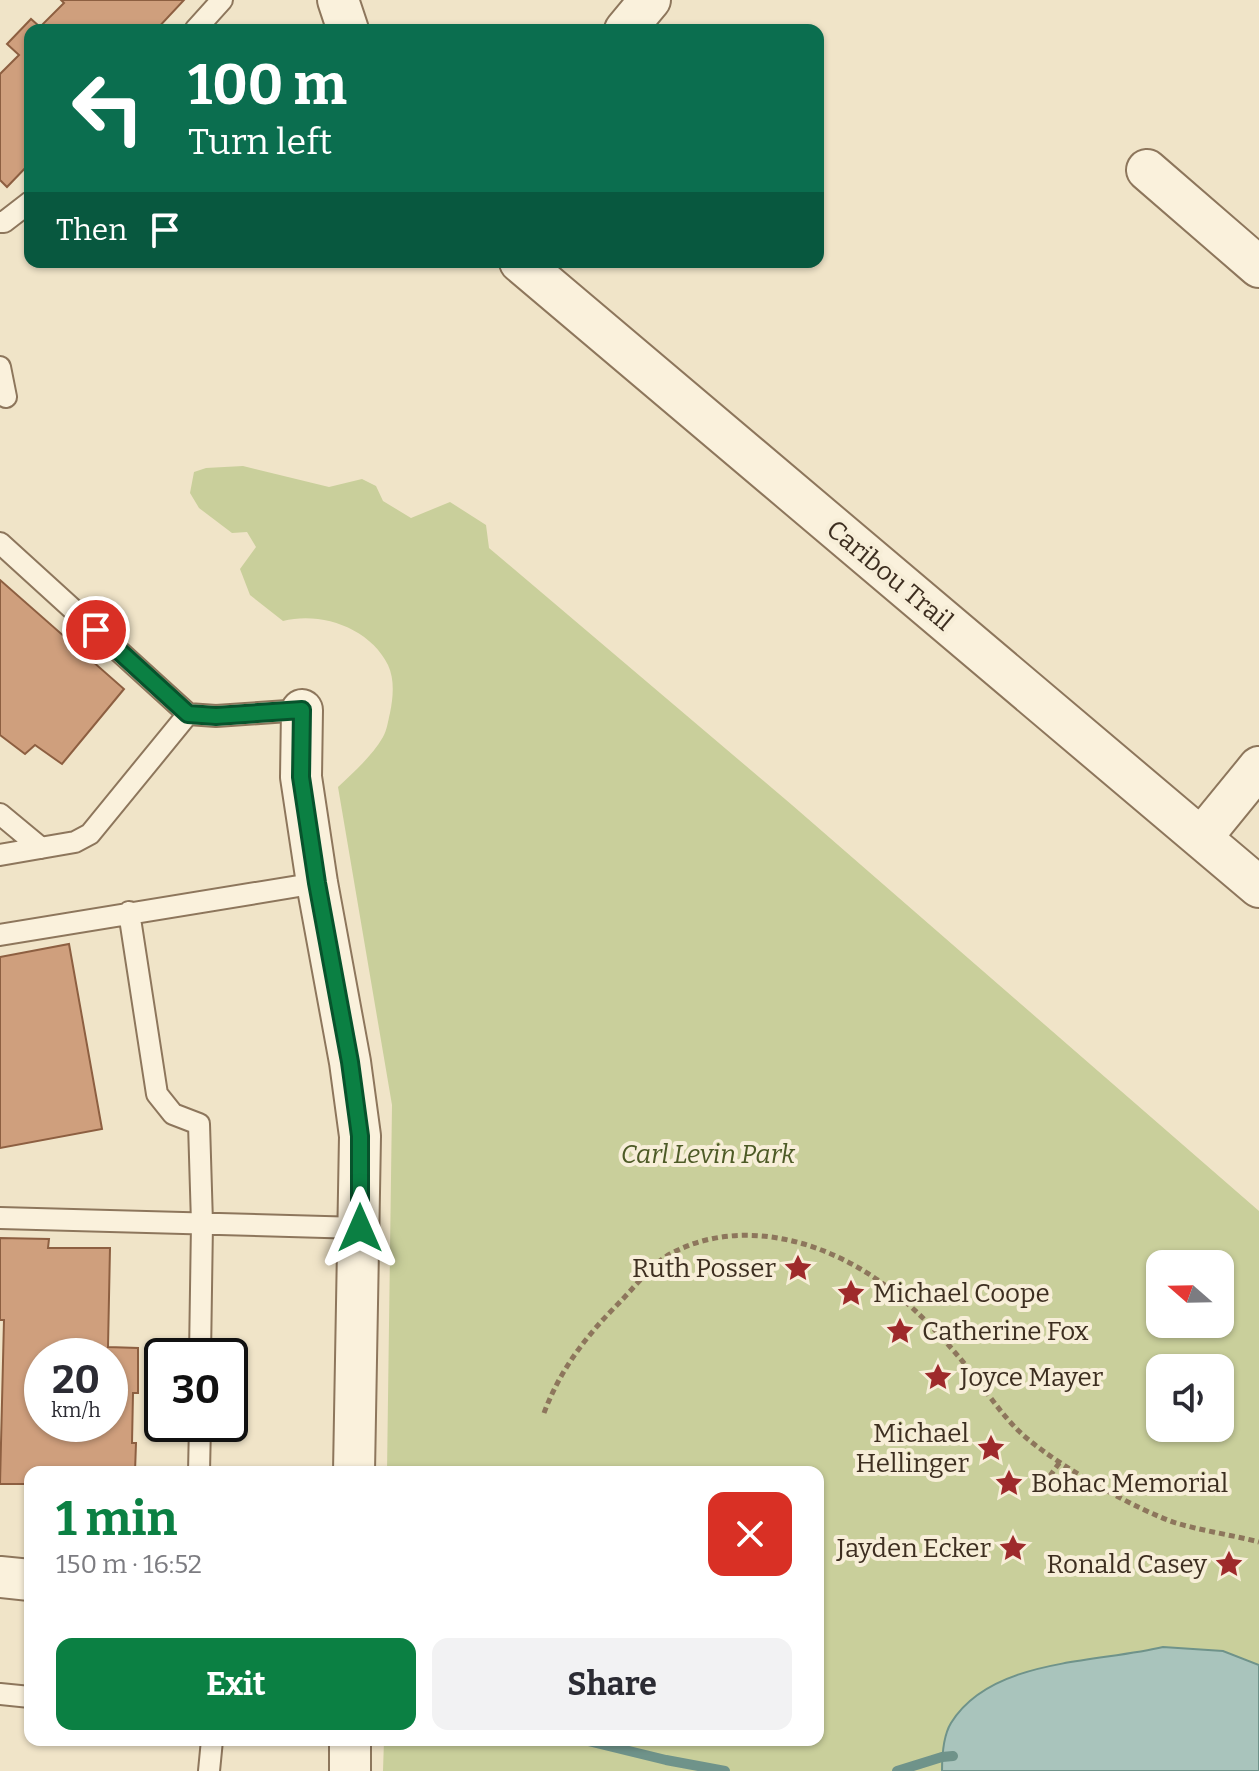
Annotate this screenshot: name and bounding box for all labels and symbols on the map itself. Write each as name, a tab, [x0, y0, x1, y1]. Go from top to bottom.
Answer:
street label: Caribou Trail	[820, 514, 959, 637]
pin	[62, 596, 130, 664]
park label: Carl Levin Park	[621, 1139, 796, 1170]
position arrow	[318, 1186, 402, 1270]
north arrow	[1146, 1250, 1234, 1338]
place label: Ruth Posser	[632, 1253, 777, 1284]
place icon: Ruth Posser	[783, 1253, 813, 1283]
place icon: Michael Coope	[836, 1278, 866, 1308]
place label: Michael Coope	[873, 1278, 1050, 1309]
place icon: Catherine Fox	[885, 1316, 915, 1346]
place label: Catherine Fox	[922, 1316, 1089, 1347]
speed limit sign: 30	[144, 1338, 248, 1442]
place icon: Joyce Mayer	[923, 1362, 953, 1392]
place label: Joyce Mayer	[959, 1362, 1104, 1393]
place label: Michael Hellinger	[855, 1418, 969, 1479]
place icon: Michael Hellinger	[976, 1433, 1006, 1463]
place icon: Bohac Memorial	[994, 1468, 1024, 1498]
place label: Bohac Memorial	[1031, 1468, 1228, 1499]
place label: Jayden Ecker	[836, 1533, 991, 1564]
place icon: Jayden Ecker	[998, 1533, 1028, 1563]
place label: Ronald Casey	[1046, 1549, 1207, 1580]
place icon: Ronald Casey	[1214, 1549, 1244, 1579]

